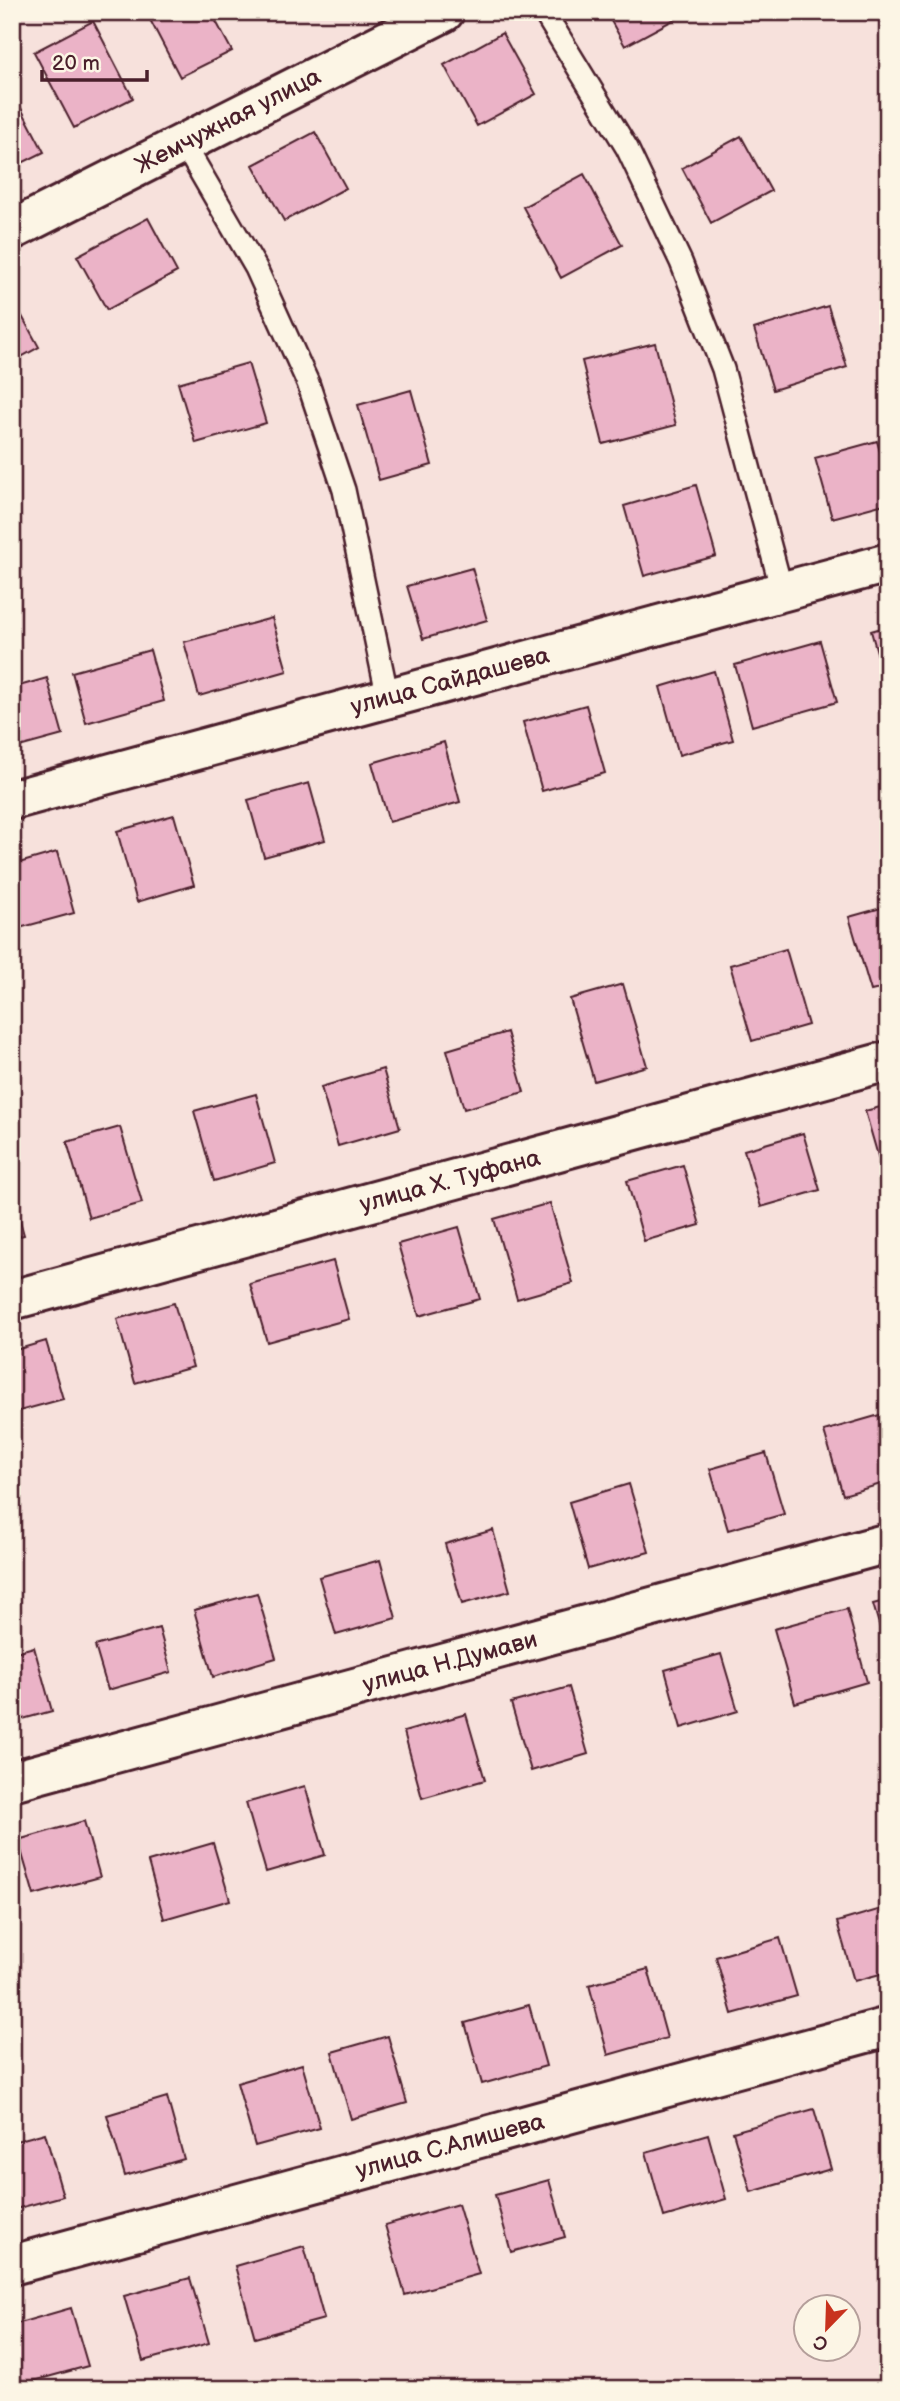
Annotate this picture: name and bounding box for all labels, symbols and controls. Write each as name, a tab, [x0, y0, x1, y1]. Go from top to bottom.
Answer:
scale bar	[42, 38, 147, 82]
text: 20 m	[52, 51, 100, 76]
street label: Жемчужная улица	[130, 62, 326, 180]
street label: улица Сайдашева	[348, 641, 552, 721]
street label: улица Х. Туфана	[357, 1143, 543, 1219]
street label: улица Н.Думави	[360, 1625, 540, 1699]
street label: улица С.Алишева	[353, 2107, 547, 2185]
north arrow	[792, 2292, 862, 2362]
text: С	[810, 2329, 832, 2355]

